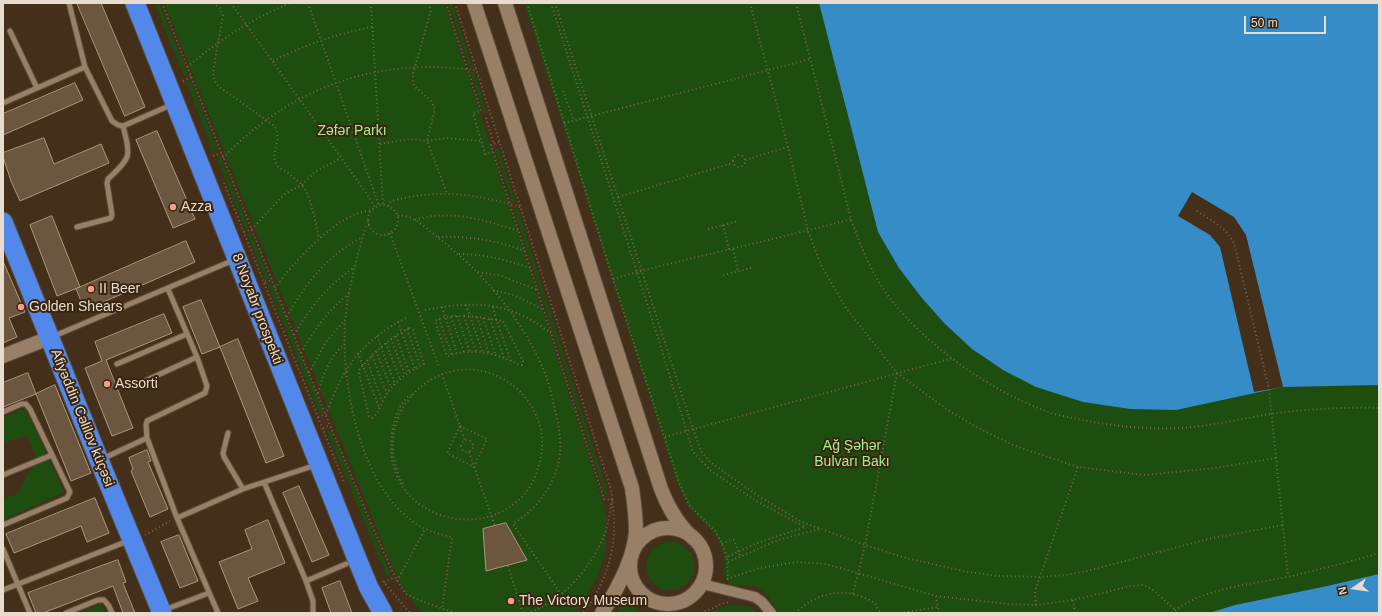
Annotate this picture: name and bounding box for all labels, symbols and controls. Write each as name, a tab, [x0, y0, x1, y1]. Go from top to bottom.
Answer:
scale bar	[1246, 8, 1328, 34]
text: 50 m	[1251, 16, 1278, 30]
park label: Zəfər Parkı	[317, 123, 387, 139]
place label: Azza	[181, 199, 212, 215]
marker: Azza	[168, 202, 178, 212]
street label: 8 Noyabr prospekti	[228, 251, 286, 367]
place label: II Beer	[99, 281, 140, 297]
marker: II Beer	[86, 284, 96, 294]
place label: Golden Shears	[29, 299, 122, 315]
marker: Golden Shears	[16, 302, 26, 312]
street label: Afiyəddin Cəlilov küçəsi	[47, 347, 117, 489]
place label: Assorti	[115, 376, 158, 392]
marker: Assorti	[102, 379, 112, 389]
park label: Ağ Şəhər Bulvarı Bakı	[814, 438, 890, 470]
north arrow	[1334, 568, 1374, 608]
text: N	[1336, 585, 1349, 596]
place label: The Victory Museum	[519, 593, 647, 609]
marker: The Victory Museum	[506, 596, 516, 606]

